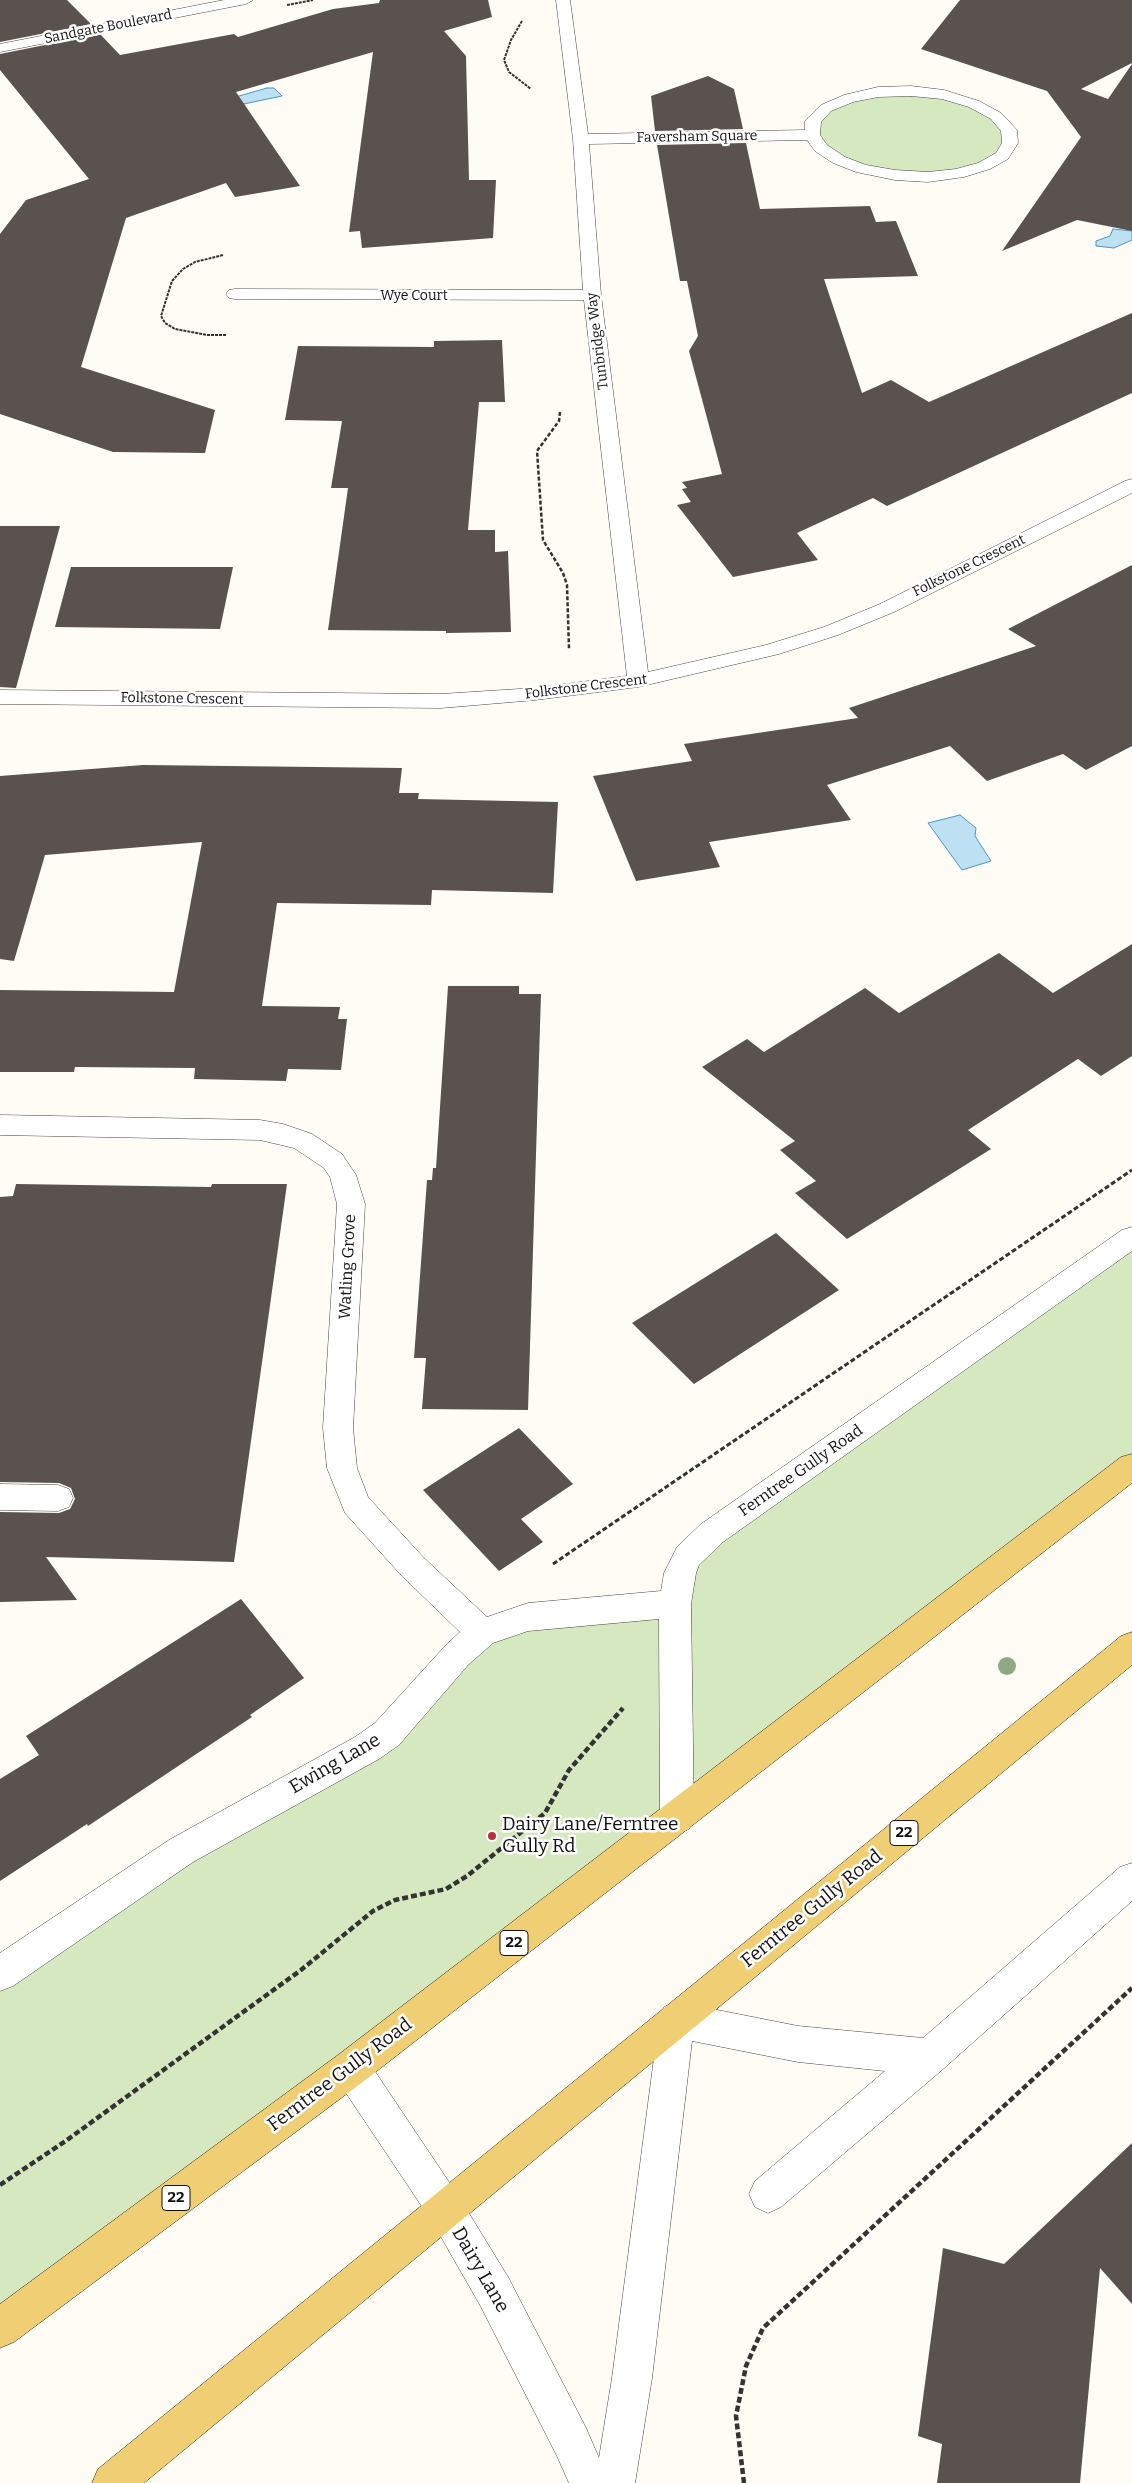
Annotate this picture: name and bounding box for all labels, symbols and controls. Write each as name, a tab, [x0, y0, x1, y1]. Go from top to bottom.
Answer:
street label: Sandgate Boulevard	[43, 6, 173, 48]
street label: Faversham Square	[636, 128, 758, 146]
street label: Wye Court	[380, 288, 448, 304]
street label: Tunbridge Way	[584, 291, 612, 391]
street label: Folkstone Crescent	[910, 531, 1028, 601]
street label: Folkstone Crescent	[524, 671, 648, 703]
street label: Folkstone Crescent	[120, 690, 244, 708]
street label: Watling Grove	[336, 1214, 360, 1320]
street label: Ferntree Gully Road	[735, 1421, 867, 1521]
street label: Ewing Lane	[285, 1729, 385, 1799]
place label: Dairy Lane/Ferntree Gully Rd	[502, 1814, 678, 1858]
road number: 22	[890, 1820, 918, 1846]
marker: Dairy Lane/Ferntree Gully Rd	[486, 1830, 498, 1842]
street label: Ferntree Gully Road	[737, 1845, 887, 1973]
road number: 22	[500, 1930, 528, 1956]
street label: Ferntree Gully Road	[263, 2013, 417, 2137]
road number: 22	[162, 2186, 190, 2210]
street label: Dairy Lane	[446, 2223, 514, 2317]

